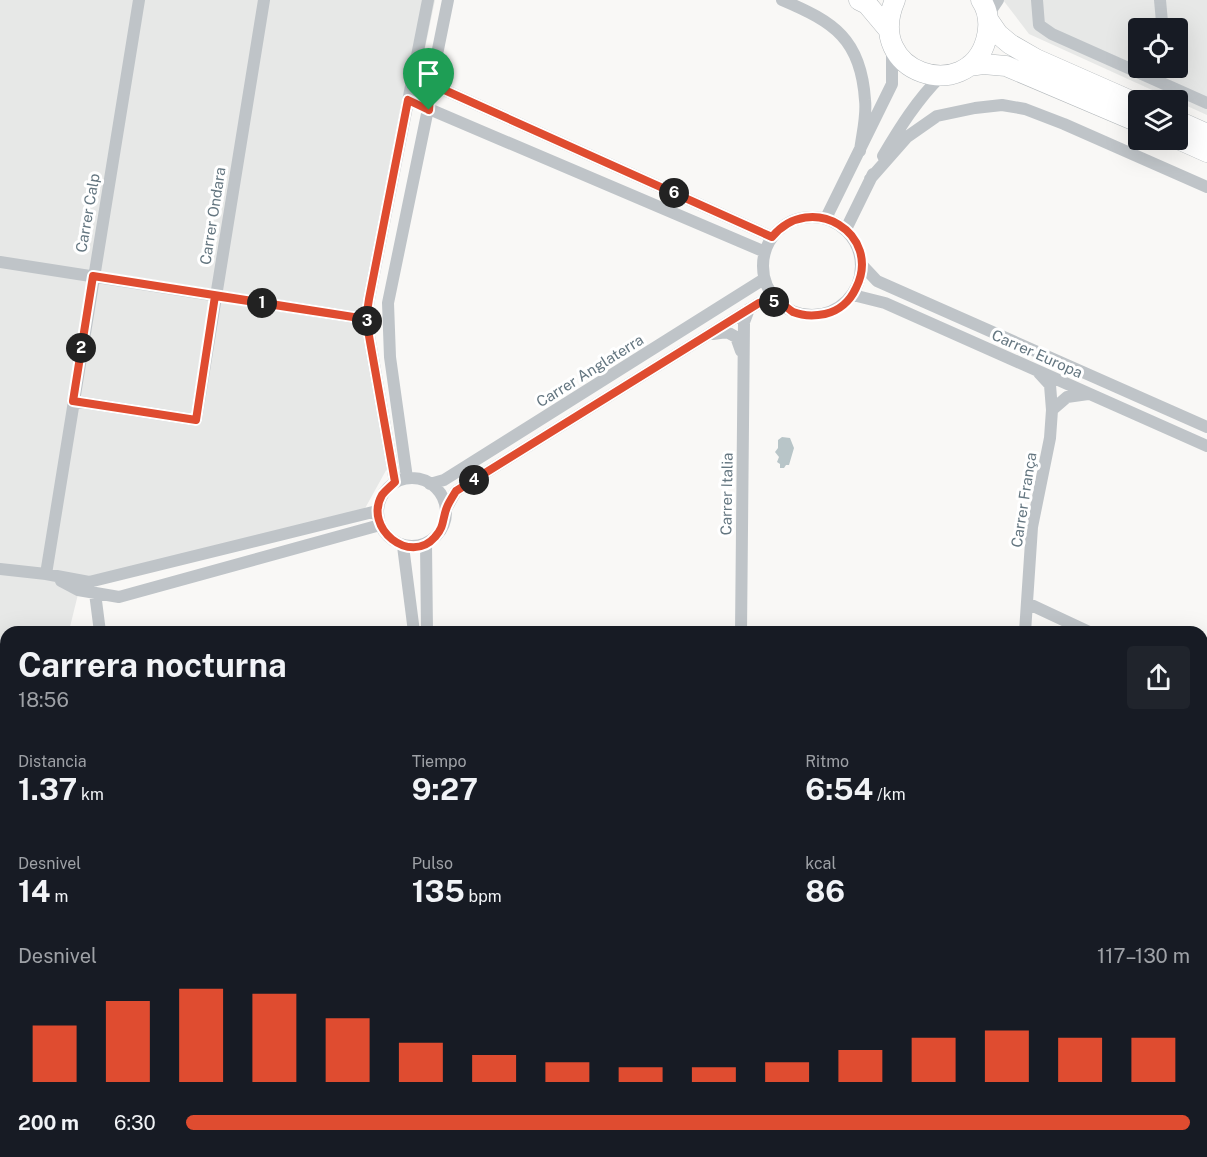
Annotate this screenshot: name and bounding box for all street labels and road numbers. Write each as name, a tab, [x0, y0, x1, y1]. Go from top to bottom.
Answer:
street label: Carrer Ondara	[196, 166, 229, 266]
street label: Carrer Calp	[72, 172, 103, 254]
street label: Carrer Europa	[989, 326, 1085, 381]
street label: Carrer Anglaterra	[533, 331, 646, 410]
street label: Carrer França	[1008, 451, 1039, 549]
street label: Carrer Italia	[717, 452, 736, 536]

